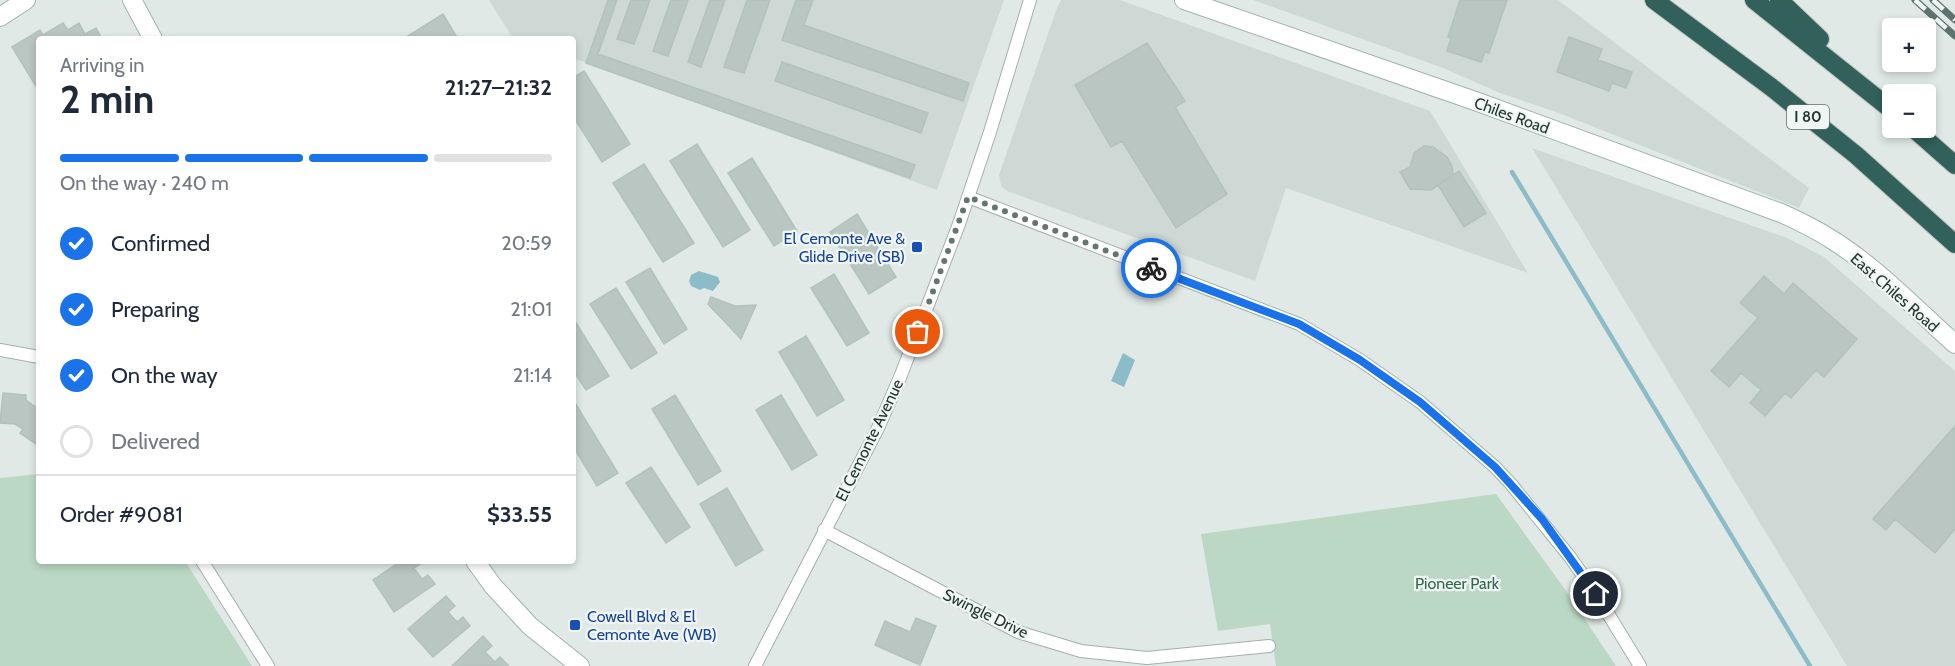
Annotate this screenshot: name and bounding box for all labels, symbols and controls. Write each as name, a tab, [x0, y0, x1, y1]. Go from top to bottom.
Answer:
map controls	[1882, 18, 1936, 138]
button: +	[1882, 18, 1936, 72]
text: Arriving in	[60, 53, 144, 77]
text: 21:27–21:32	[445, 74, 552, 101]
text: 2 min	[60, 75, 154, 123]
button: −	[1882, 84, 1936, 138]
street label: Chiles Road	[1472, 93, 1552, 138]
road number: I 80	[1787, 105, 1829, 129]
text: On the way · 240 m	[60, 171, 229, 195]
icon: check	[60, 227, 93, 260]
place label: El Cemonte Ave & Glide Drive (SB)	[784, 229, 905, 266]
text: Confirmed	[111, 230, 210, 257]
text: 20:59	[501, 231, 552, 255]
courier	[1121, 238, 1181, 298]
marker: El Cemonte Ave & Glide Drive (SB)	[910, 240, 924, 254]
street label: East Chiles Road	[1847, 249, 1943, 336]
icon: bike	[1135, 252, 1168, 285]
icon: check	[60, 293, 93, 326]
text: Preparing	[111, 296, 199, 323]
text: 21:01	[510, 297, 552, 321]
pin	[892, 306, 943, 357]
icon: bag	[901, 315, 934, 348]
icon: check	[60, 359, 93, 392]
text: On the way	[111, 362, 218, 389]
text: 21:14	[513, 363, 552, 387]
street label: El Cemonte Avenue	[832, 376, 907, 504]
text: Delivered	[111, 428, 200, 455]
text: Order #9081	[60, 501, 183, 528]
text: $33.55	[487, 501, 552, 528]
pin	[1570, 568, 1621, 619]
park label: Pioneer Park	[1415, 574, 1500, 593]
icon: home	[1579, 577, 1612, 610]
street label: Swingle Drive	[940, 585, 1031, 642]
place label: Cowell Blvd & El Cemonte Ave (WB)	[587, 607, 717, 644]
marker: Cowell Blvd & El Cemonte Ave (WB)	[568, 618, 582, 632]

